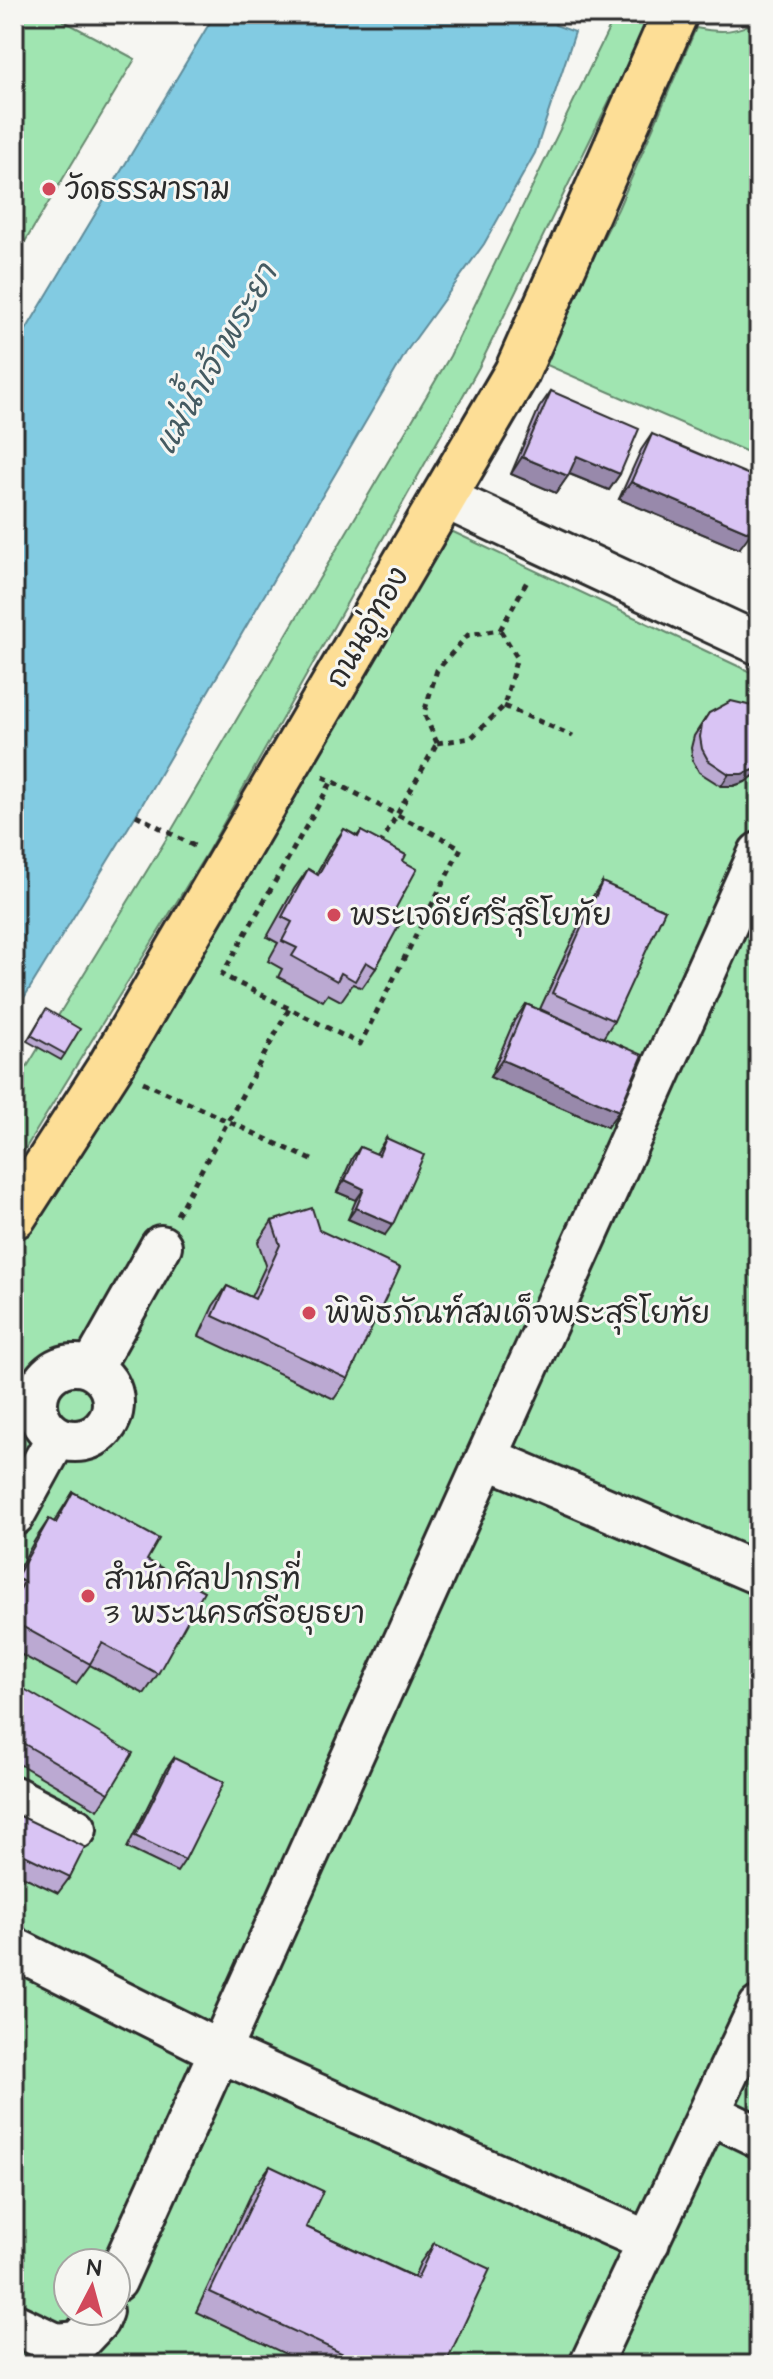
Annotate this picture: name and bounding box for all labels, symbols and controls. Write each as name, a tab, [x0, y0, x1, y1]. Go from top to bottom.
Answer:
place label: วัดธรรมาราม	[65, 169, 230, 211]
marker: วัดธรรมาราม	[40, 180, 58, 198]
water label: แม่น้ำเจ้าพระยา	[137, 250, 290, 463]
street label: ถนนอู่ทอง	[316, 559, 420, 696]
place label: พระเจดีย์ศรีสุริโยทัย	[350, 895, 612, 937]
marker: พระเจดีย์ศรีสุริโยทัย	[325, 906, 343, 924]
place label: พิพิธภัณฑ์สมเด็จพระสุริโยทัย	[325, 1292, 710, 1335]
marker: พิพิธภัณฑ์สมเด็จพระสุริโยทัย	[300, 1304, 318, 1322]
place label: สำนักศิลปากรที่ 3 พระนครศรีอยุธยา	[104, 1550, 365, 1635]
marker: สำนักศิลปากรที่ 3 พระนครศรีอยุธยา	[79, 1587, 97, 1605]
north arrow	[52, 2247, 132, 2327]
text: N	[85, 2252, 103, 2285]

